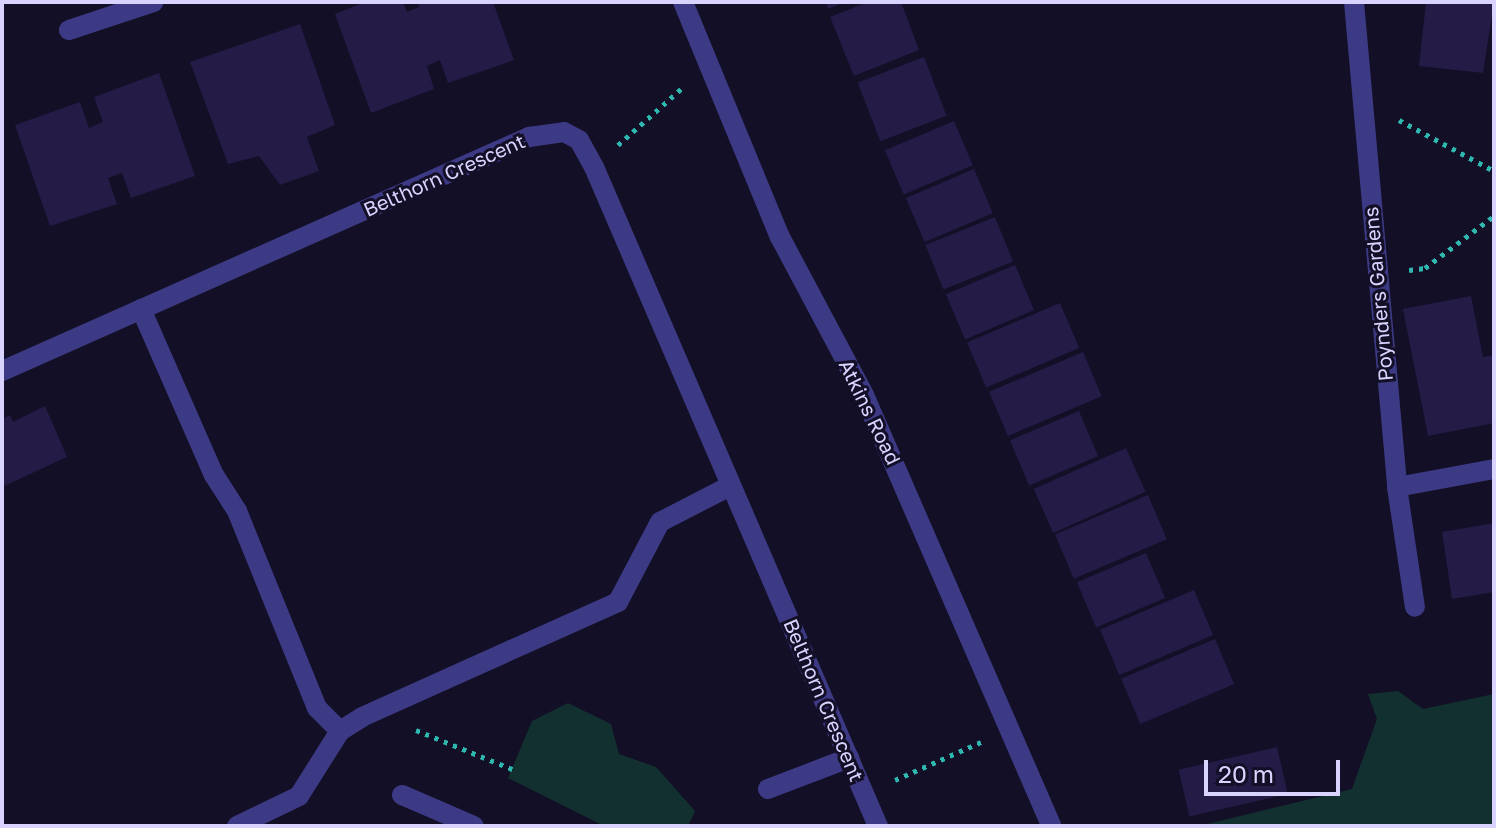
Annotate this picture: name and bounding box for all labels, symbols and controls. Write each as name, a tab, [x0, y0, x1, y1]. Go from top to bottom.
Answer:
street label: Belthorn Crescent	[359, 129, 529, 221]
street label: Poynders Gardens	[1358, 206, 1398, 382]
street label: Atkins Road	[834, 355, 906, 469]
street label: Belthorn Crescent	[779, 615, 869, 785]
scale bar	[1208, 744, 1344, 794]
text: 20 m	[1218, 759, 1274, 788]

